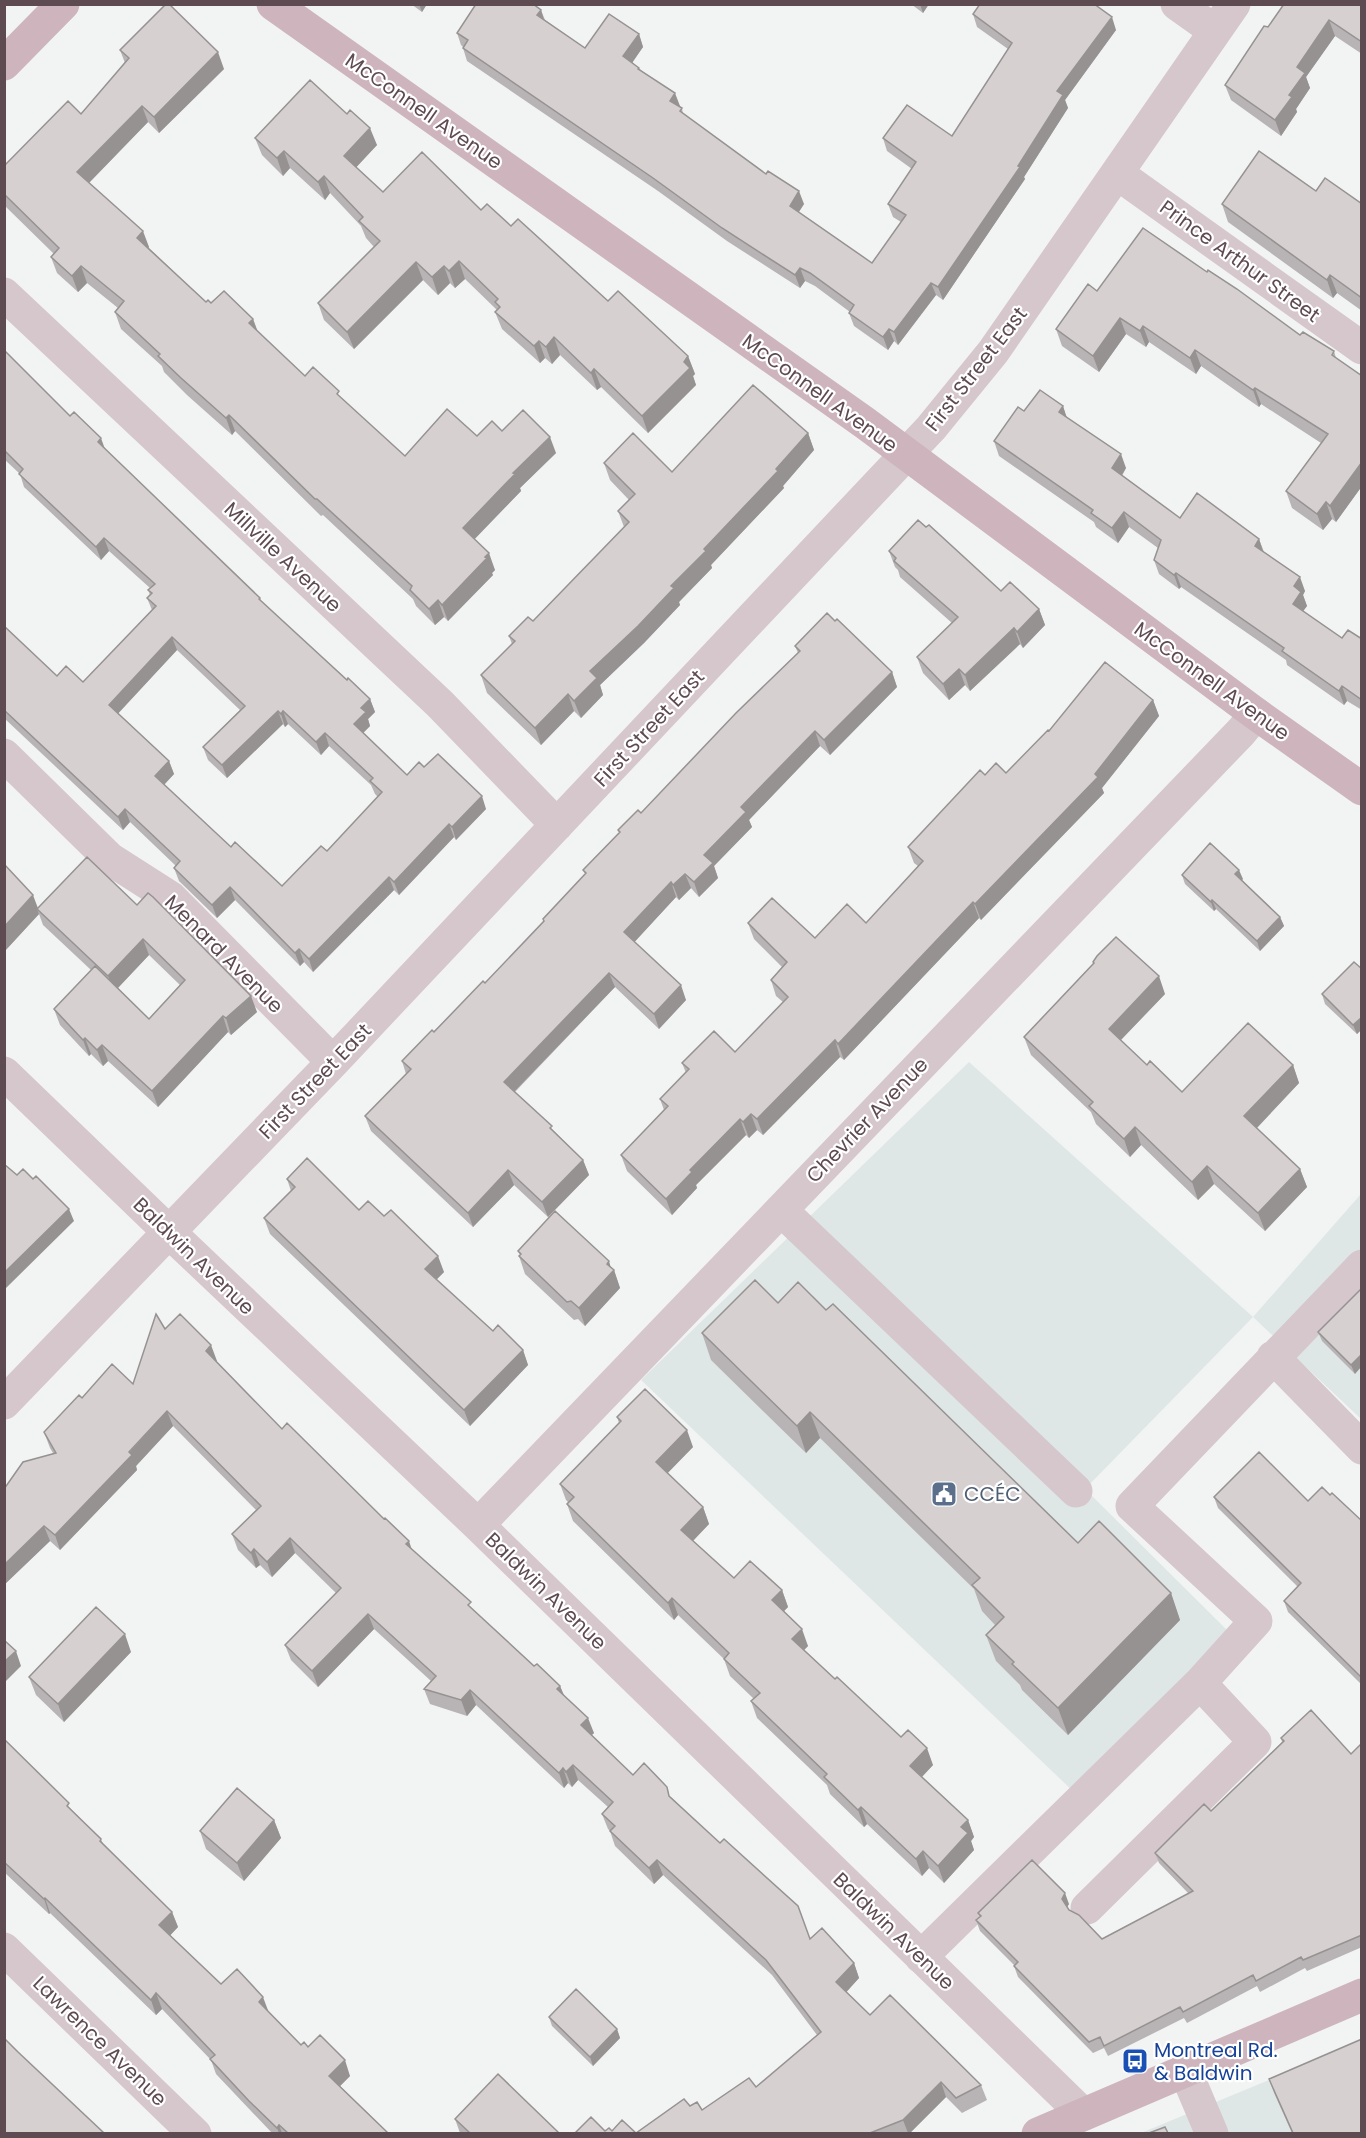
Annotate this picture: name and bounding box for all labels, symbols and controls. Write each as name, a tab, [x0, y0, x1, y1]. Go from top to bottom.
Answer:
street label: McConnell Avenue	[340, 46, 508, 176]
street label: Prince Arthur Street	[1154, 193, 1326, 329]
street label: First Street East	[919, 301, 1033, 437]
street label: McConnell Avenue	[737, 327, 903, 459]
street label: Millville Avenue	[218, 495, 348, 619]
street label: McConnell Avenue	[1129, 615, 1295, 747]
street label: First Street East	[587, 663, 711, 793]
street label: Menard Avenue	[158, 888, 290, 1020]
street label: First Street East	[253, 1017, 377, 1145]
street label: Chevrier Avenue	[800, 1051, 934, 1189]
street label: Baldwin Avenue	[127, 1191, 261, 1321]
public building icon: CCÉC	[929, 1479, 959, 1509]
place label: CCÉC	[964, 1480, 1021, 1508]
street label: Baldwin Avenue	[479, 1526, 613, 1656]
street label: Baldwin Avenue	[827, 1866, 961, 1996]
street label: Lawrence Avenue	[27, 1970, 173, 2112]
place label: Montreal Rd. & Baldwin	[1154, 2036, 1278, 2087]
bus stop icon: Montreal Rd. & Baldwin	[1120, 2046, 1150, 2076]

